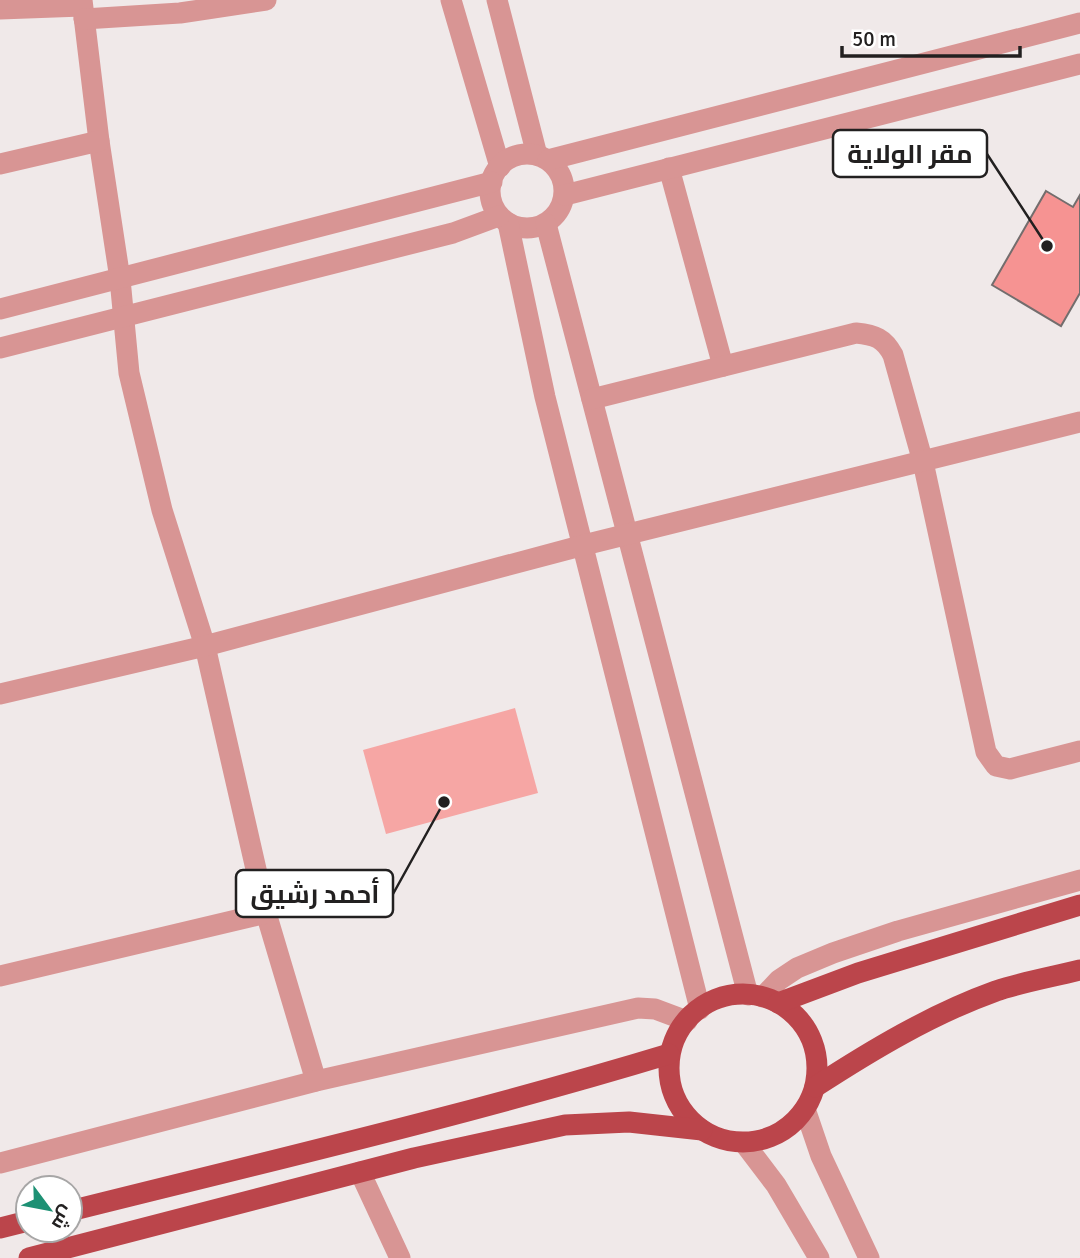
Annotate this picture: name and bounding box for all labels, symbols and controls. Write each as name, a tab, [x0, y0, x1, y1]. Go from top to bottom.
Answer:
scale bar	[842, 14, 1020, 58]
text: 50 m	[852, 26, 896, 52]
callout: مقر الولاية	[833, 130, 987, 177]
text: مقر الولاية	[847, 139, 973, 171]
callout: أحمد رشيق	[236, 870, 393, 917]
text: أحمد رشيق	[251, 877, 379, 911]
north arrow	[14, 1174, 84, 1244]
text: ش	[46, 1201, 79, 1234]

